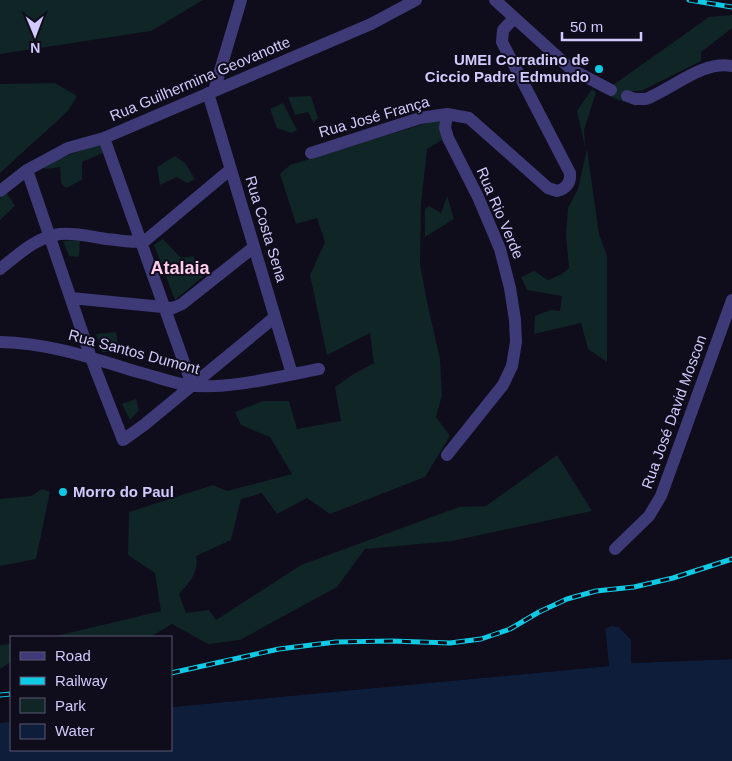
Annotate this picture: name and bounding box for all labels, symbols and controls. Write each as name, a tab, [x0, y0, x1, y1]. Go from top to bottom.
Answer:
north arrow	[10, 10, 60, 60]
scale bar	[562, 10, 641, 42]
text: 50 m	[570, 18, 603, 35]
street label: Rua Guilhermina Geovanotte	[107, 33, 293, 124]
text: N	[30, 40, 40, 56]
place label: UMEI Corradino de Ciccio Padre Edmundo	[425, 51, 589, 85]
marker: UMEI Corradino de Ciccio Padre Edmundo	[593, 63, 605, 75]
street label: Rua José França	[317, 92, 432, 140]
street label: Rua Rio Verde	[474, 165, 527, 261]
street label: Rua Costa Sena	[242, 174, 291, 285]
district label: Atalaia	[150, 258, 211, 278]
street label: Rua Santos Dumont	[67, 326, 202, 377]
street label: Rua José David Moscon	[638, 333, 709, 491]
place label: Morro do Paul	[73, 483, 174, 500]
marker: Morro do Paul	[57, 486, 69, 498]
legend	[10, 636, 172, 751]
text: Road	[55, 647, 91, 664]
text: Railway	[55, 672, 108, 689]
text: Park	[55, 697, 86, 714]
text: Water	[55, 722, 94, 739]

